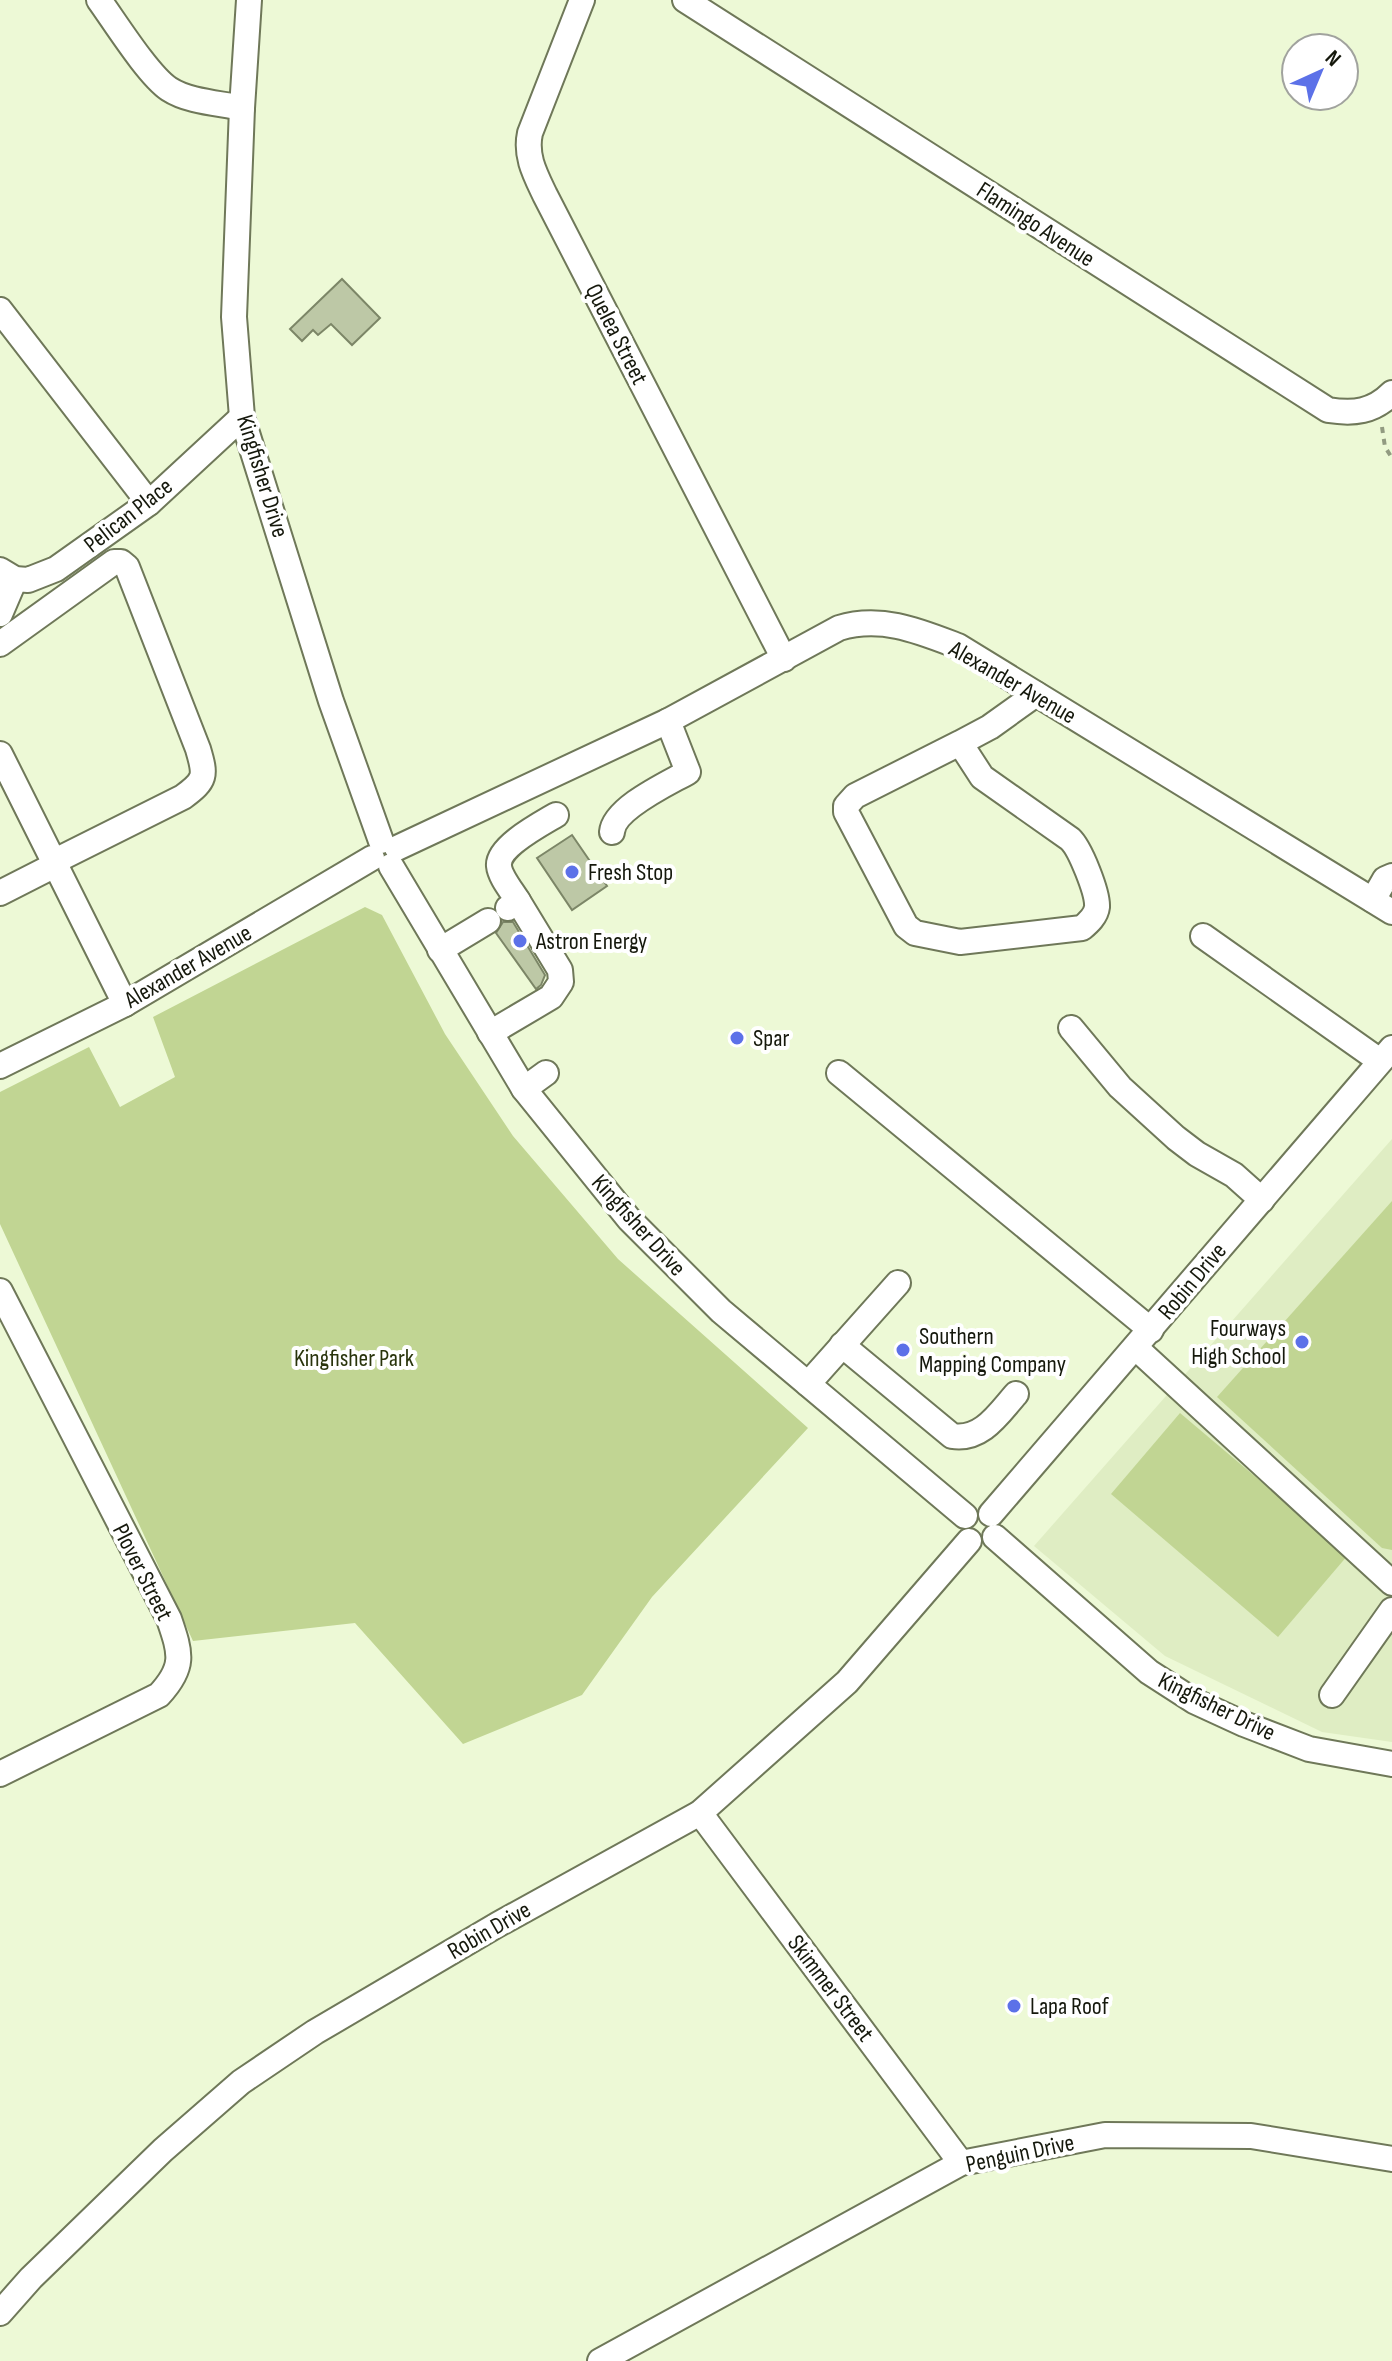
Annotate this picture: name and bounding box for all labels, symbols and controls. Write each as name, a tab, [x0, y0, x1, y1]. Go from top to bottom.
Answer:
north arrow	[1280, 32, 1360, 112]
text: N	[1319, 45, 1346, 72]
street label: Flamingo Avenue	[971, 176, 1100, 273]
street label: Quelea Street	[579, 279, 654, 390]
street label: Kingfisher Drive	[230, 411, 295, 541]
street label: Pelican Place	[78, 472, 179, 559]
street label: Alexander Avenue	[943, 634, 1081, 730]
place label: Fresh Stop	[588, 858, 673, 887]
marker: Fresh Stop	[563, 863, 581, 881]
street label: Alexander Avenue	[119, 918, 257, 1015]
place label: Astron Energy	[535, 927, 647, 956]
marker: Astron Energy	[511, 932, 529, 950]
place label: Spar	[753, 1024, 789, 1053]
marker: Spar	[728, 1029, 746, 1047]
street label: Kingfisher Drive	[585, 1168, 692, 1282]
street label: Robin Drive	[1152, 1237, 1233, 1326]
place label: Fourways High School	[1191, 1314, 1286, 1371]
place label: Southern Mapping Company	[919, 1322, 1066, 1379]
marker: Fourways High School	[1293, 1333, 1311, 1351]
marker: Southern Mapping Company	[894, 1341, 912, 1359]
park label: Kingfisher Park	[294, 1344, 414, 1373]
street label: Plover Street	[106, 1519, 179, 1625]
street label: Kingfisher Drive	[1153, 1666, 1280, 1747]
street label: Robin Drive	[443, 1895, 536, 1966]
street label: Skimmer Street	[781, 1929, 880, 2047]
place label: Lapa Roof	[1030, 1992, 1110, 2021]
marker: Lapa Roof	[1005, 1997, 1023, 2015]
street label: Penguin Drive	[963, 2128, 1077, 2179]

